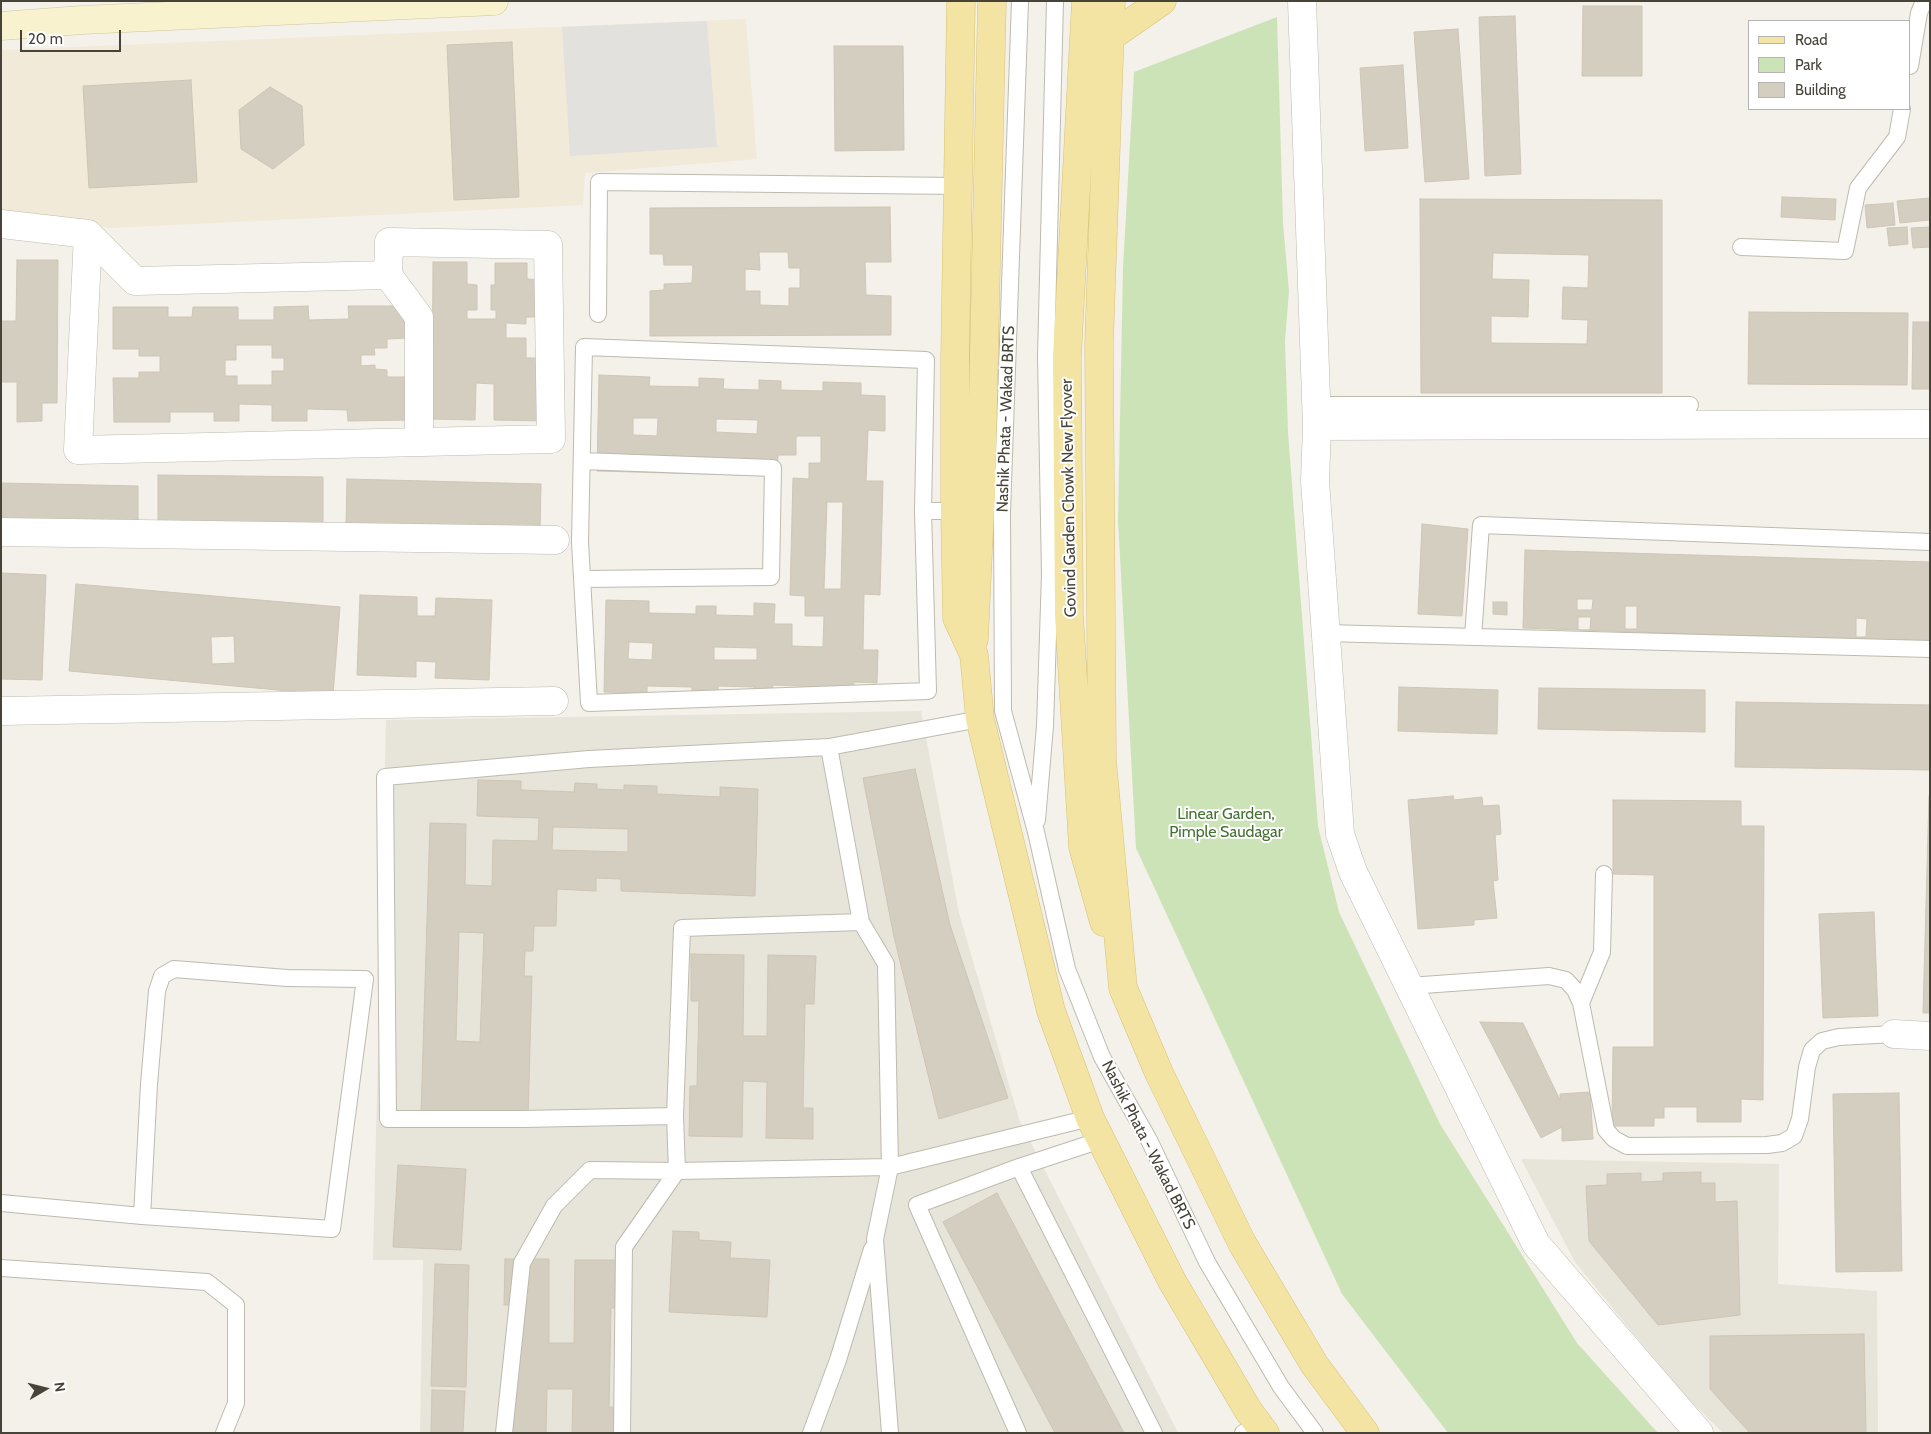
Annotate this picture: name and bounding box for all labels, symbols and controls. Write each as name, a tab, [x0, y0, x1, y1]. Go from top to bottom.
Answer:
scale bar	[22, 20, 124, 52]
legend	[1748, 20, 1911, 110]
text: 20 m	[28, 30, 63, 48]
text: Road	[1795, 31, 1828, 49]
text: Park	[1795, 56, 1822, 74]
text: Building	[1795, 81, 1846, 99]
street label: Nashik Phata - Wakad BRTS	[993, 325, 1019, 513]
street label: Govind Garden Chowk New Flyover	[1057, 379, 1081, 617]
park label: Linear Garden, Pimple Saudagar	[1169, 804, 1283, 842]
street label: Nashik Phata - Wakad BRTS	[1097, 1057, 1199, 1233]
north arrow	[20, 1364, 70, 1414]
text: N	[50, 1381, 69, 1393]

